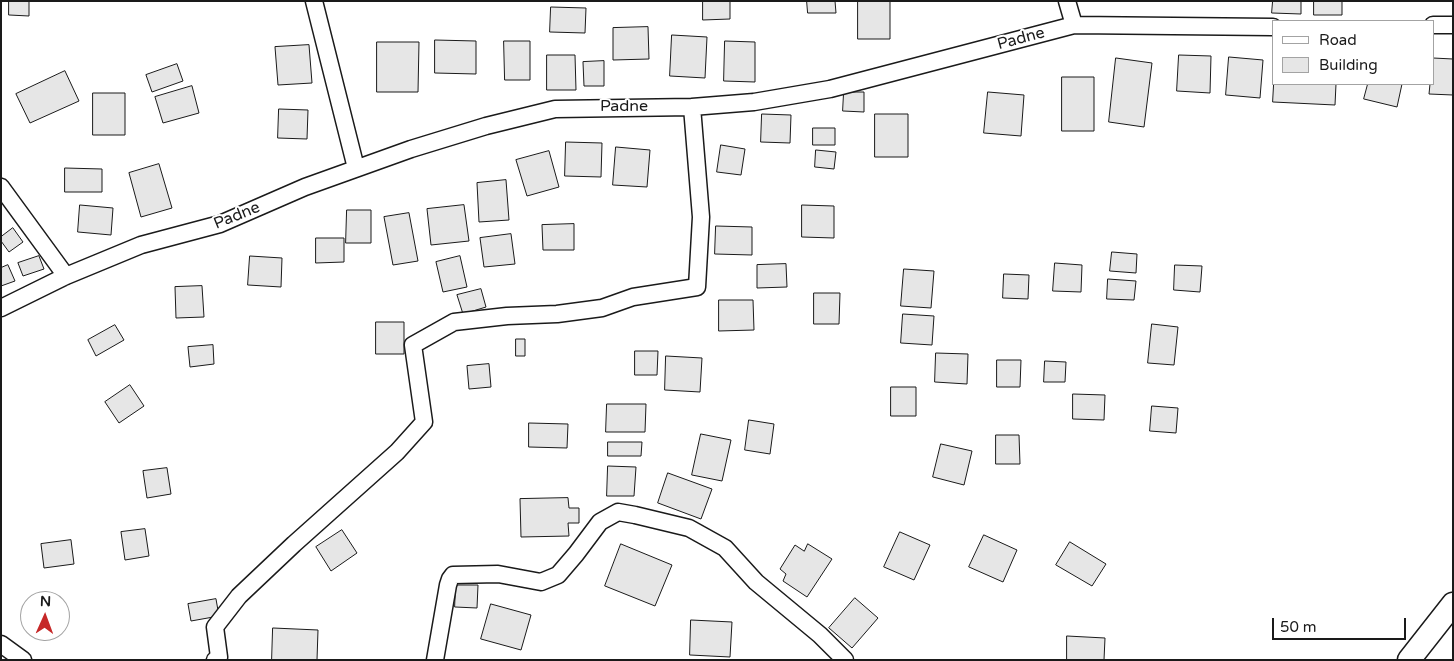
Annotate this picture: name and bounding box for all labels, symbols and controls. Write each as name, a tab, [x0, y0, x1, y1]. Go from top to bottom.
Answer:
legend	[1272, 20, 1434, 85]
street label: Padne	[995, 23, 1047, 55]
text: Road	[1319, 31, 1357, 49]
text: Building	[1319, 56, 1378, 74]
street label: Padne	[600, 97, 648, 117]
street label: Padne	[211, 198, 263, 234]
north arrow	[20, 591, 70, 641]
text: N	[40, 593, 51, 610]
scale bar	[1274, 608, 1408, 640]
text: 50 m	[1280, 618, 1317, 636]

